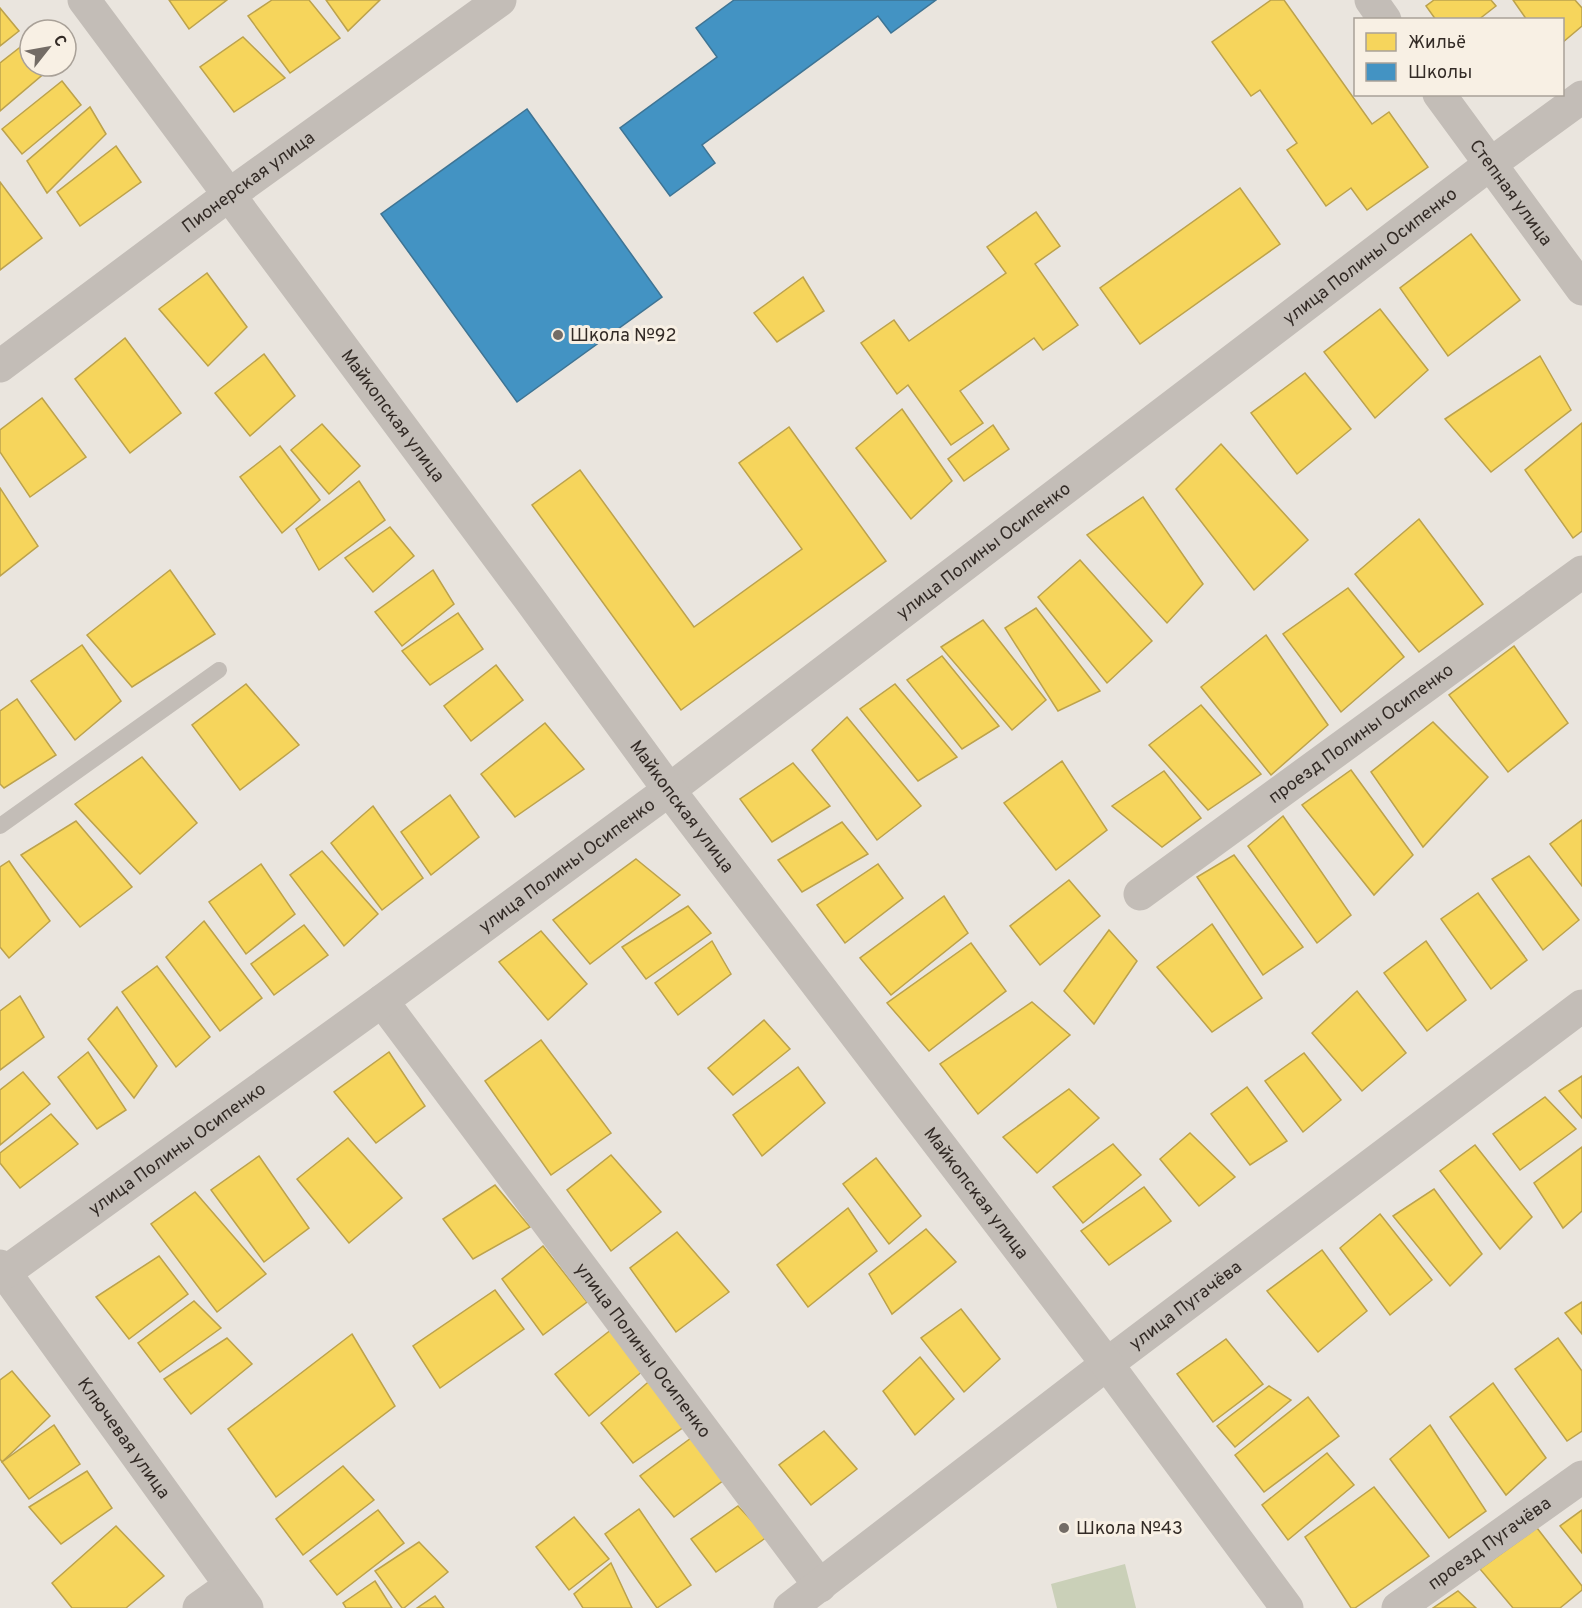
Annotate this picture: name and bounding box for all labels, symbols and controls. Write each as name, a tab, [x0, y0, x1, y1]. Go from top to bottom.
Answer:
north arrow	[18, 18, 78, 78]
legend	[1354, 18, 1564, 96]
text: С	[48, 32, 70, 51]
text: Жильё	[1408, 32, 1466, 55]
text: Школы	[1408, 62, 1472, 85]
street label: Пионерская улица	[178, 127, 320, 239]
street label: Степная улица	[1463, 135, 1557, 251]
street label: улица Полины Осипенко	[1279, 183, 1463, 331]
place label: Школа №92	[570, 325, 677, 348]
marker: Школа №92	[551, 328, 565, 342]
street label: Майкопская улица	[335, 345, 449, 488]
street label: улица Полины Осипенко	[892, 478, 1076, 626]
street label: проезд Полины Осипенко	[1264, 659, 1459, 810]
street label: Майкопская улица	[624, 736, 738, 878]
street label: улица Полины Осипенко	[475, 794, 660, 939]
street label: улица Полины Осипенко	[84, 1078, 271, 1222]
street label: Майкопская улица	[918, 1123, 1033, 1265]
street label: улица Пугачёва	[1125, 1256, 1247, 1356]
street label: улица Полины Осипенко	[569, 1259, 715, 1443]
street label: Ключевая улица	[71, 1374, 174, 1504]
street label: проезд Пугачёва	[1424, 1493, 1556, 1596]
place label: Школа №43	[1076, 1518, 1183, 1541]
marker: Школа №43	[1057, 1521, 1071, 1535]

